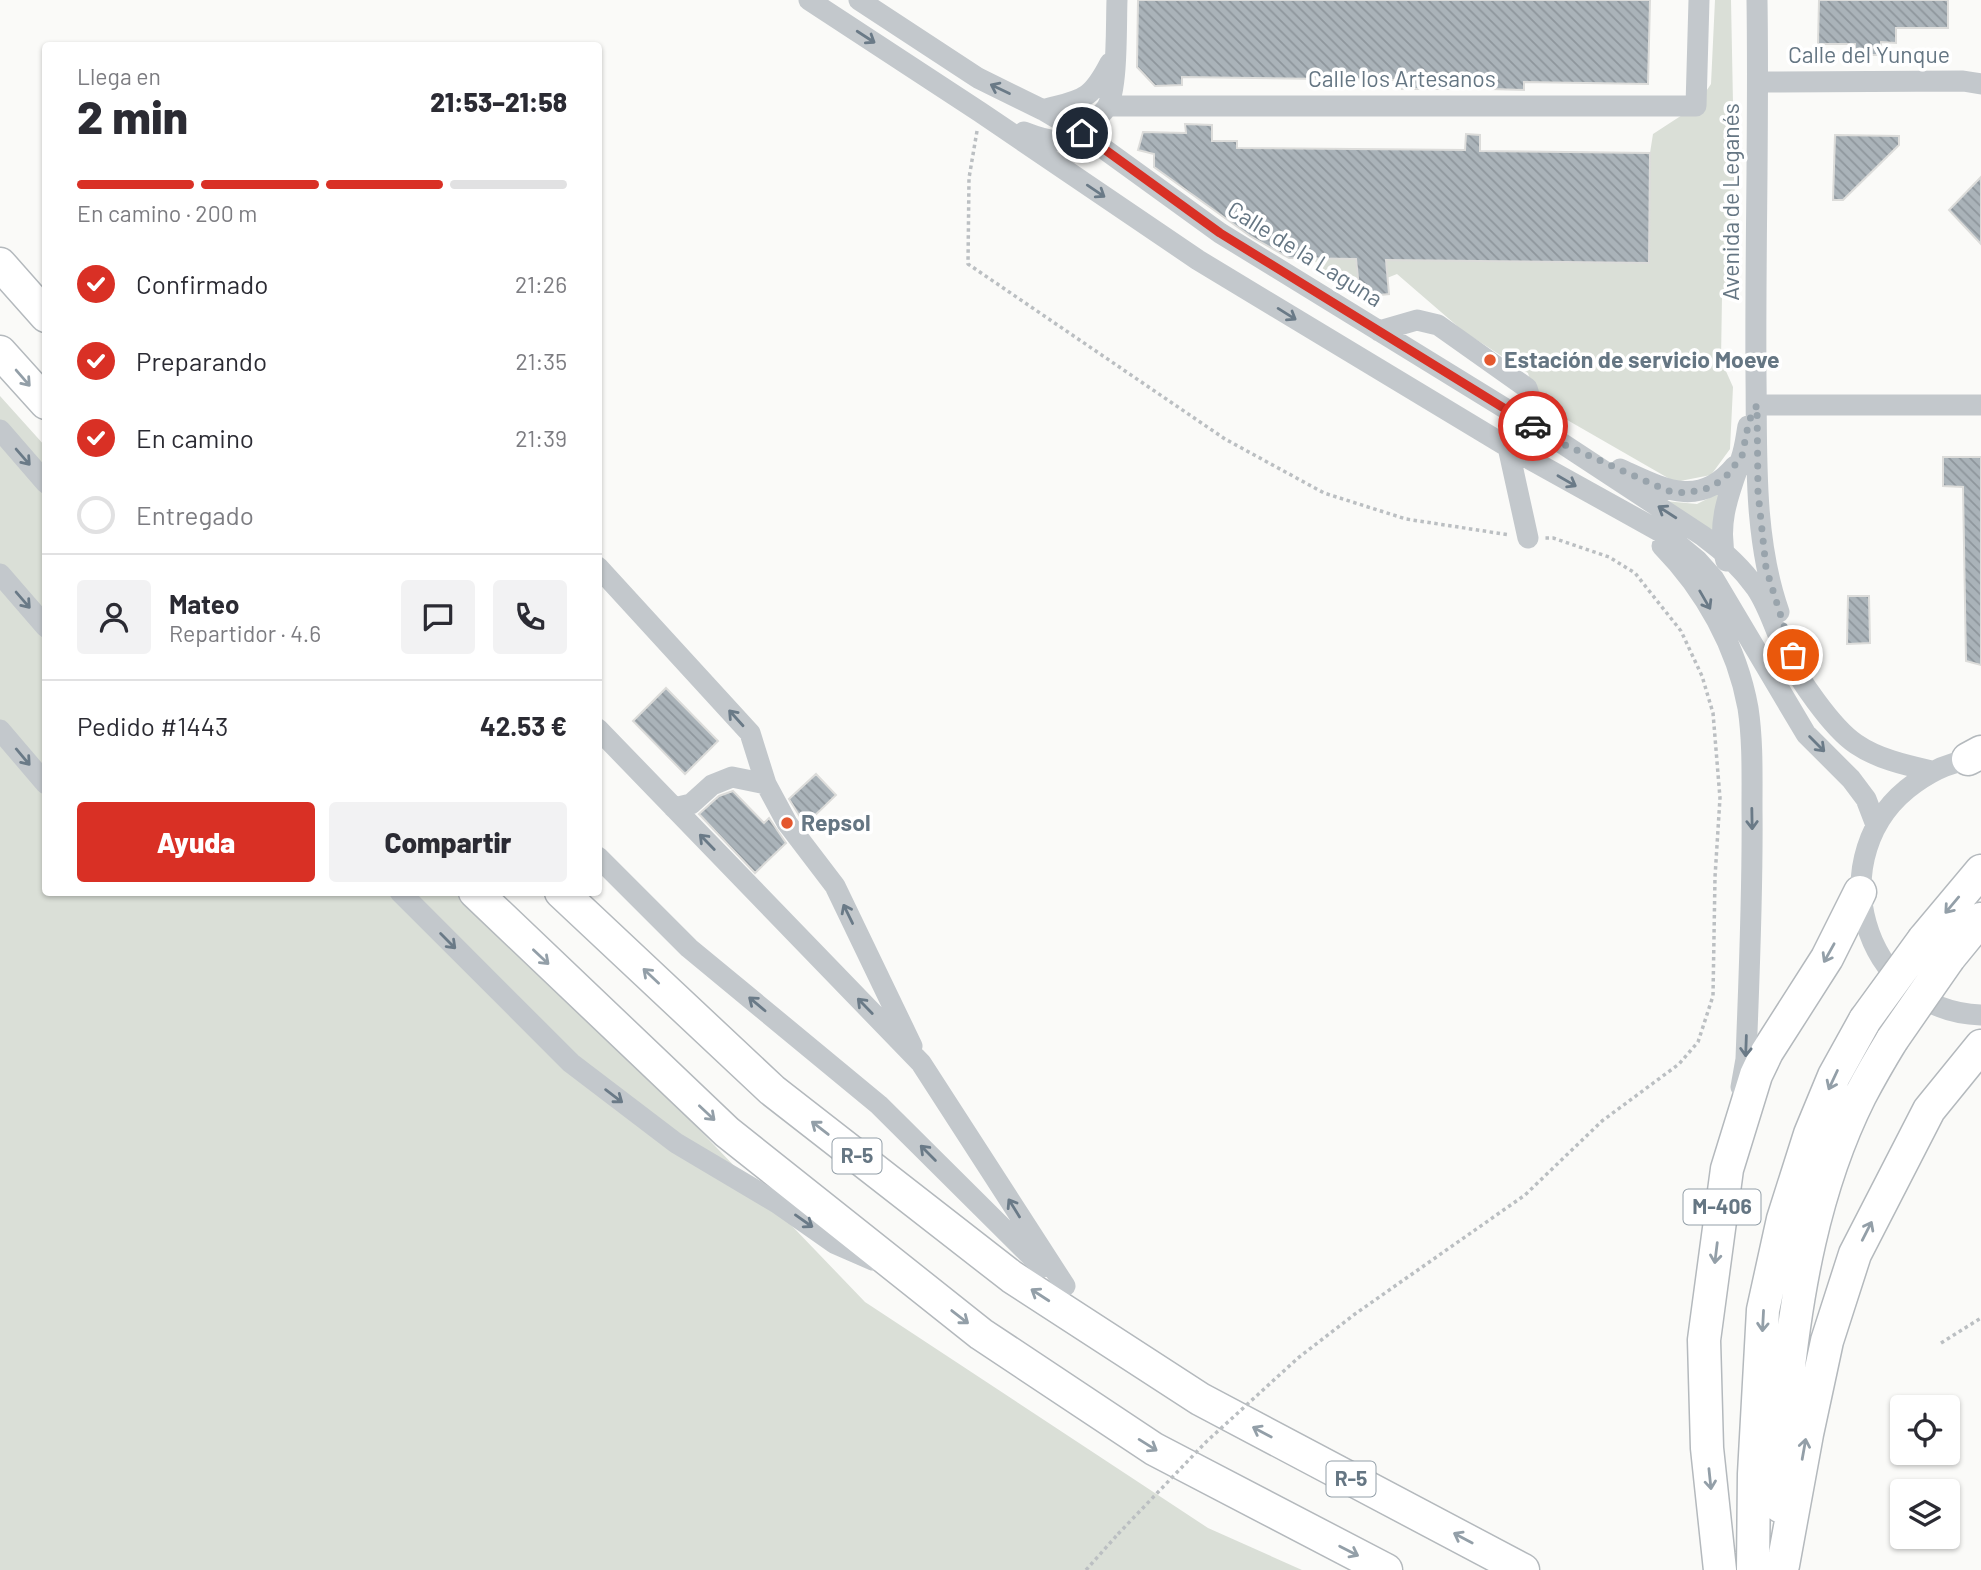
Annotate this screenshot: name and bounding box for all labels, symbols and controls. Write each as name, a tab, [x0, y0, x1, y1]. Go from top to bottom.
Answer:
one-way arrow	[856, 30, 875, 45]
street label: Calle del Yunque	[1788, 40, 1950, 68]
text: Llega en	[77, 62, 161, 90]
street label: Calle los Artesanos	[1308, 64, 1496, 92]
one-way arrow	[990, 81, 1011, 95]
text: 21:53–21:58	[430, 86, 567, 117]
text: 2 min	[77, 88, 188, 143]
pin	[1052, 103, 1112, 163]
street label: Avenida de Leganés	[1716, 103, 1744, 301]
icon: home	[1063, 114, 1101, 152]
one-way arrow	[1086, 184, 1105, 198]
street label: Calle de la Laguna	[1223, 194, 1388, 312]
text: En camino · 200 m	[77, 199, 257, 227]
icon: check	[77, 265, 115, 303]
text: Confirmado	[136, 268, 268, 299]
text: 21:26	[515, 270, 567, 298]
one-way arrow	[1276, 308, 1296, 322]
icon: check	[77, 342, 115, 380]
text: Preparando	[136, 345, 267, 376]
place label: Estación de servicio Moeve	[1504, 345, 1780, 373]
text: 21:35	[515, 347, 567, 375]
marker: Estación de servicio Moeve	[1482, 352, 1498, 368]
one-way arrow	[15, 368, 31, 386]
courier	[1498, 391, 1568, 461]
icon: car	[1514, 407, 1552, 445]
icon: check	[77, 419, 115, 457]
text: En camino	[136, 422, 254, 453]
text: 21:39	[515, 424, 567, 452]
one-way arrow	[15, 447, 31, 465]
one-way arrow	[1556, 474, 1576, 488]
text: Entregado	[136, 499, 254, 530]
one-way arrow	[1658, 505, 1677, 520]
button: person	[77, 580, 151, 654]
button: chat	[401, 580, 475, 654]
button: phone	[493, 580, 567, 654]
text: Mateo	[169, 588, 239, 619]
one-way arrow	[1699, 589, 1713, 609]
one-way arrow	[15, 591, 31, 609]
text: Repartidor · 4.6	[169, 619, 321, 647]
pin	[1763, 625, 1823, 685]
icon: bag	[1774, 636, 1812, 674]
text: Pedido #1443	[77, 710, 228, 741]
text: 42.53 €	[480, 710, 567, 741]
one-way arrow	[728, 710, 745, 727]
one-way arrow	[1808, 736, 1825, 753]
one-way arrow	[15, 748, 31, 766]
button: Ayuda	[77, 802, 315, 882]
button: Compartir	[329, 802, 567, 882]
one-way arrow	[1745, 807, 1759, 830]
place label: Repsol	[801, 808, 871, 836]
marker: Repsol	[779, 815, 795, 831]
one-way arrow	[699, 834, 716, 851]
one-way arrow	[1945, 895, 1960, 913]
one-way arrow	[841, 904, 855, 925]
one-way arrow	[440, 932, 457, 949]
one-way arrow	[1822, 942, 1836, 962]
one-way arrow	[532, 949, 550, 965]
one-way arrow	[643, 968, 660, 985]
one-way arrow	[748, 996, 766, 1011]
one-way arrow	[857, 998, 874, 1015]
one-way arrow	[1740, 1034, 1753, 1057]
one-way arrow	[1826, 1069, 1839, 1091]
one-way arrow	[604, 1089, 623, 1104]
one-way arrow	[698, 1104, 715, 1121]
one-way arrow	[812, 1120, 830, 1135]
road number: R-5	[832, 1138, 882, 1174]
one-way arrow	[920, 1145, 937, 1162]
road number: M-406	[1684, 1190, 1760, 1224]
one-way arrow	[1007, 1199, 1022, 1218]
one-way arrow	[794, 1214, 813, 1229]
one-way arrow	[1860, 1222, 1874, 1242]
one-way arrow	[1709, 1241, 1722, 1264]
one-way arrow	[1031, 1288, 1050, 1303]
one-way arrow	[950, 1310, 968, 1325]
one-way arrow	[1756, 1310, 1769, 1333]
map controls	[1890, 1395, 1960, 1549]
button: locate	[1890, 1395, 1960, 1465]
one-way arrow	[1252, 1425, 1272, 1439]
one-way arrow	[1138, 1438, 1157, 1452]
one-way arrow	[1798, 1438, 1811, 1461]
road number: R-5	[1326, 1462, 1376, 1496]
one-way arrow	[1704, 1467, 1717, 1490]
button: layers	[1890, 1479, 1960, 1549]
one-way arrow	[1453, 1531, 1474, 1544]
one-way arrow	[1338, 1544, 1359, 1558]

